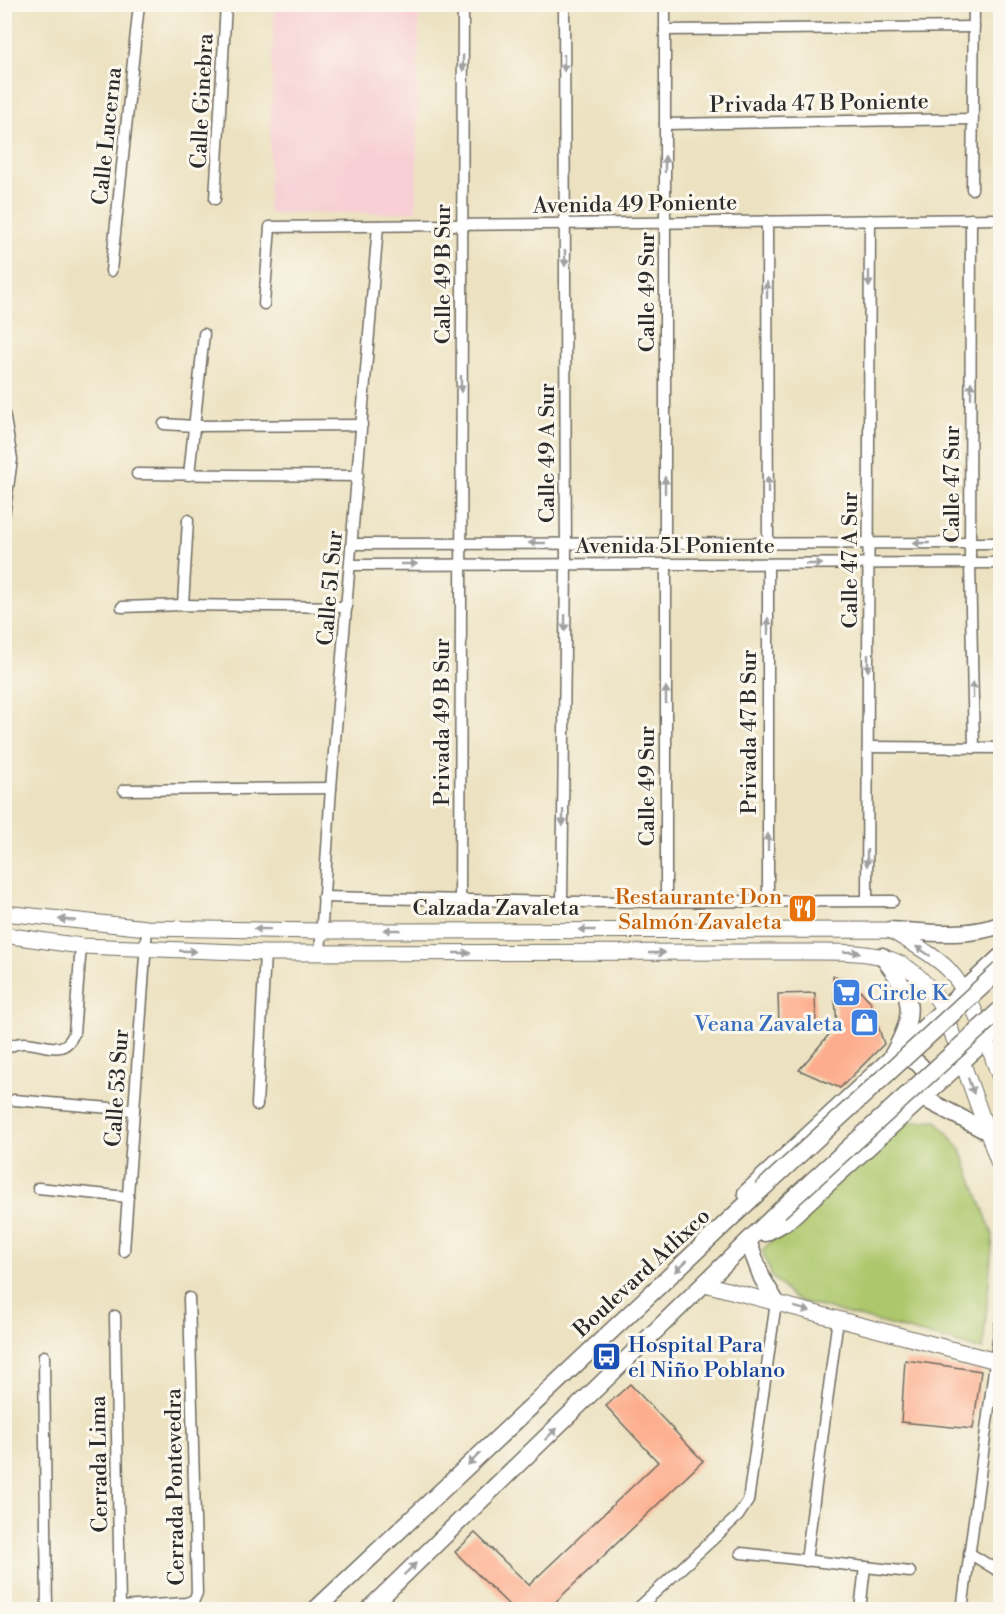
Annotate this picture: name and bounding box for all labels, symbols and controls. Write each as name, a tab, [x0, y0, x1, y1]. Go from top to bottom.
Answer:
street label: Calle Ginebra	[185, 32, 220, 170]
one-way arrow	[458, 53, 468, 72]
one-way arrow	[559, 53, 569, 72]
street label: Calle Lucerna	[87, 65, 128, 206]
street label: Privada 47 B Poniente	[709, 88, 929, 119]
one-way arrow	[660, 154, 670, 173]
street label: Avenida 49 Poniente	[532, 189, 737, 220]
street label: Calle 49 B Sur	[430, 204, 457, 344]
street label: Calle 49 Sur	[634, 232, 661, 352]
one-way arrow	[560, 248, 570, 267]
one-way arrow	[864, 269, 874, 288]
one-way arrow	[762, 280, 772, 299]
one-way arrow	[456, 374, 466, 393]
one-way arrow	[966, 381, 976, 400]
street label: Calle 49 A Sur	[534, 383, 561, 523]
street label: Calle 47 Sur	[939, 425, 966, 543]
one-way arrow	[660, 475, 670, 494]
one-way arrow	[763, 475, 773, 494]
street label: Calle 47 A Sur	[837, 491, 864, 629]
street label: Calle 51 Sur	[312, 529, 349, 647]
street label: Avenida 51 Poniente	[574, 533, 775, 560]
one-way arrow	[528, 538, 547, 548]
one-way arrow	[912, 538, 931, 548]
one-way arrow	[804, 559, 823, 569]
one-way arrow	[399, 560, 418, 569]
one-way arrow	[561, 613, 570, 632]
one-way arrow	[763, 617, 773, 636]
street label: Privada 49 B Sur	[429, 638, 456, 806]
street label: Privada 47 B Sur	[736, 650, 763, 814]
one-way arrow	[863, 653, 873, 672]
one-way arrow	[968, 681, 977, 700]
one-way arrow	[661, 686, 671, 705]
street label: Calle 49 Sur	[634, 726, 661, 846]
one-way arrow	[558, 808, 568, 827]
one-way arrow	[763, 833, 773, 852]
one-way arrow	[862, 848, 872, 867]
place label: Restaurante Don Salmón Zavaleta	[615, 884, 783, 936]
restaurant icon: Restaurante Don Salmón Zavaleta	[787, 893, 819, 925]
street label: Calzada Zavaleta	[413, 895, 580, 922]
one-way arrow	[58, 915, 77, 925]
one-way arrow	[252, 925, 271, 934]
one-way arrow	[383, 925, 402, 935]
one-way arrow	[578, 925, 597, 935]
one-way arrow	[916, 945, 932, 957]
one-way arrow	[179, 946, 198, 956]
one-way arrow	[843, 947, 862, 957]
one-way arrow	[453, 948, 472, 958]
one-way arrow	[648, 948, 667, 958]
supermarket icon: Circle K	[830, 976, 862, 1008]
place label: Circle K	[867, 980, 950, 1007]
shop icon: Veana Zavaleta	[848, 1007, 880, 1039]
place label: Veana Zavaleta	[693, 1011, 844, 1038]
street label: Calle 53 Sur	[100, 1028, 135, 1148]
one-way arrow	[966, 1077, 976, 1095]
street label: Boulevard Atlixco	[567, 1203, 716, 1344]
one-way arrow	[674, 1259, 689, 1272]
one-way arrow	[793, 1304, 811, 1314]
place label: Hospital Para el Niño Poblano	[628, 1332, 785, 1384]
bus stop icon: Hospital Para el Niño Poblano	[591, 1341, 623, 1373]
street label: Cerrada Pontevedra	[160, 1387, 191, 1586]
street label: Cerrada Lima	[85, 1394, 114, 1533]
one-way arrow	[543, 1427, 558, 1441]
one-way arrow	[467, 1452, 481, 1466]
one-way arrow	[403, 1562, 418, 1576]

